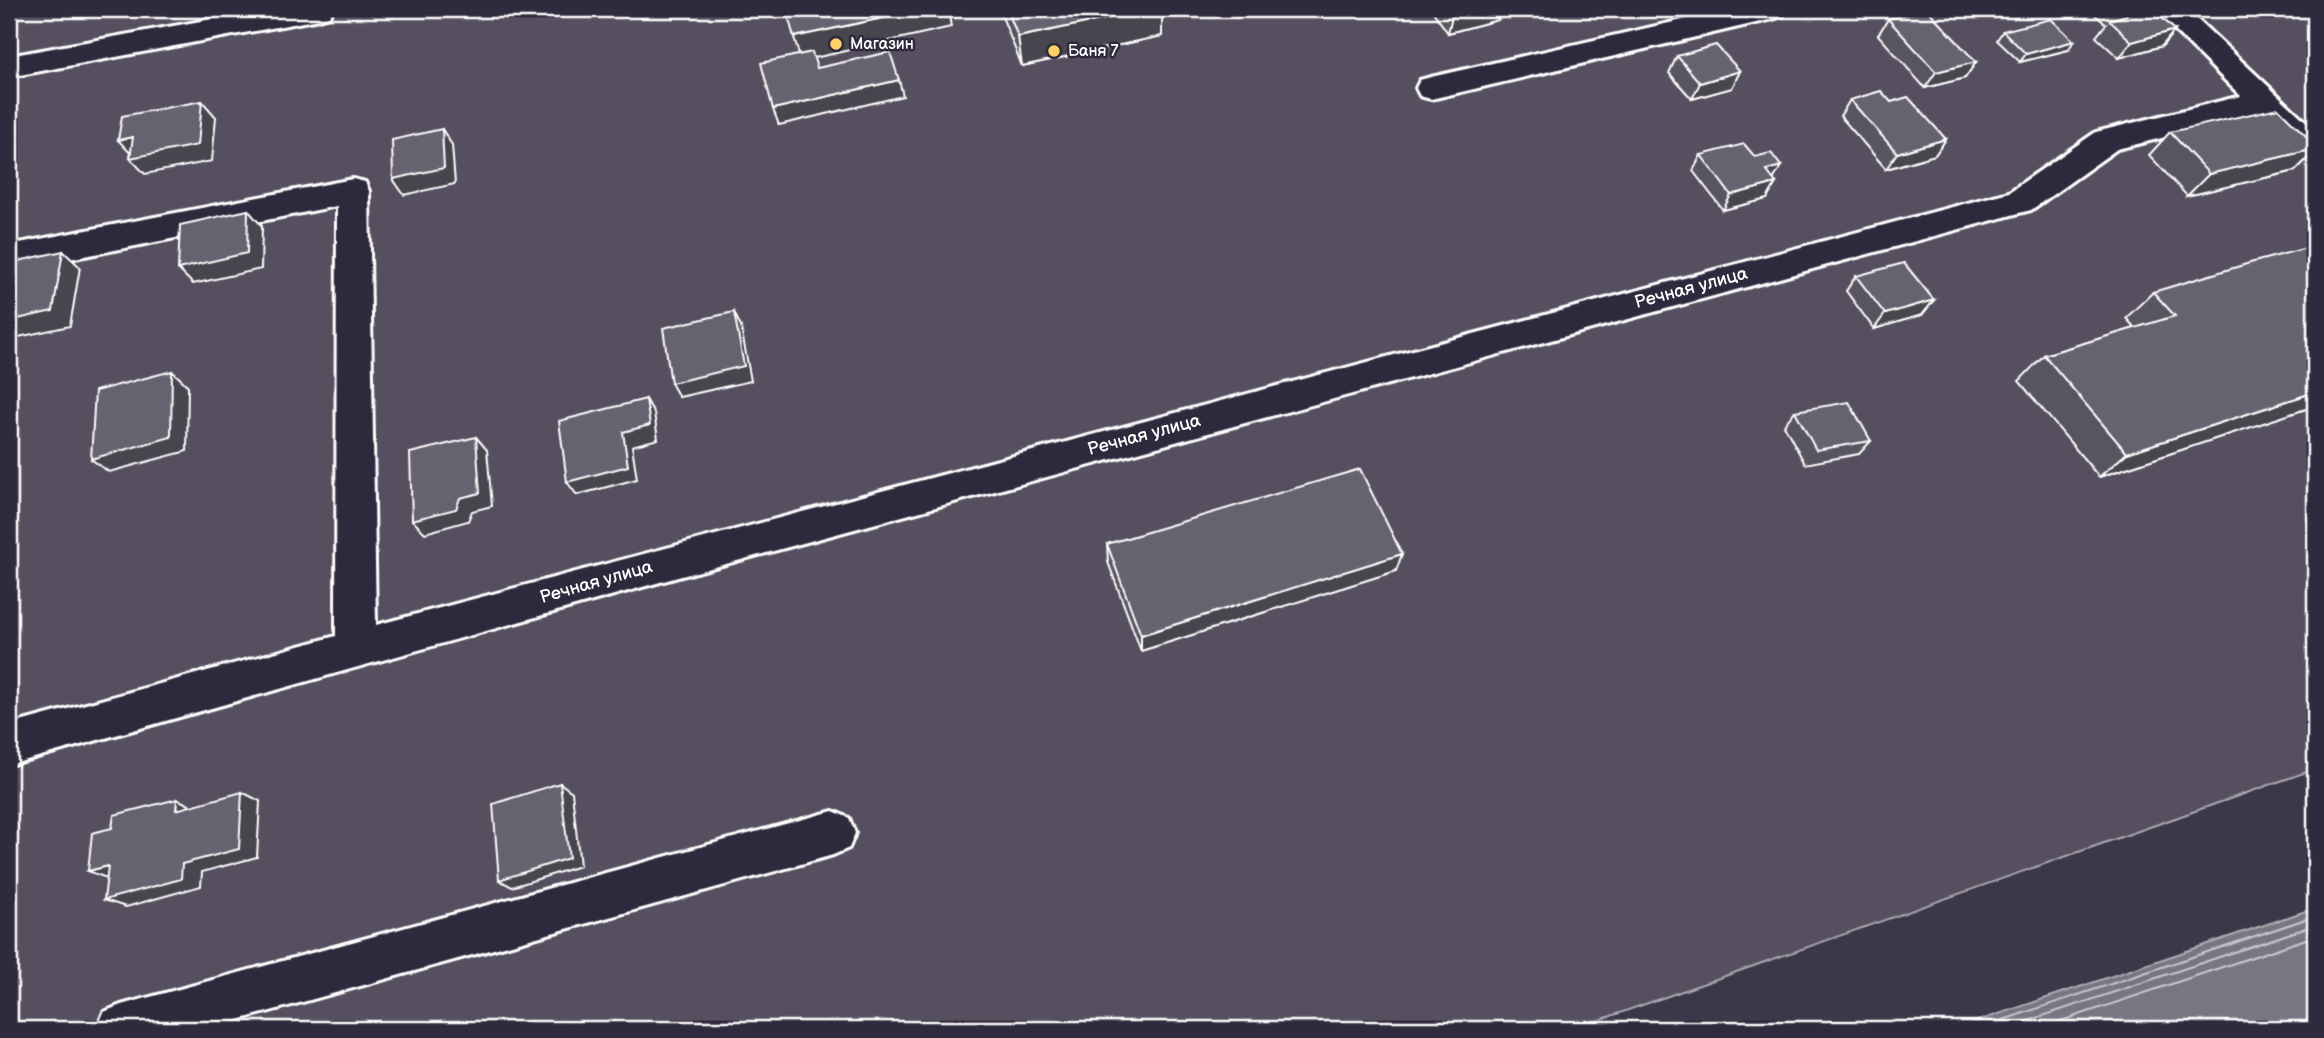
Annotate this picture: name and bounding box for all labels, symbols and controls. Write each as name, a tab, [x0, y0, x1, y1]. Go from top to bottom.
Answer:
place label: Магазин	[850, 35, 914, 54]
marker: Магазин	[828, 36, 844, 52]
place label: Баня 7	[1068, 42, 1118, 61]
marker: Баня 7	[1046, 43, 1062, 59]
street label: Речная улица	[1632, 263, 1750, 313]
street label: Речная улица	[1085, 410, 1203, 460]
street label: Речная улица	[537, 556, 655, 608]

